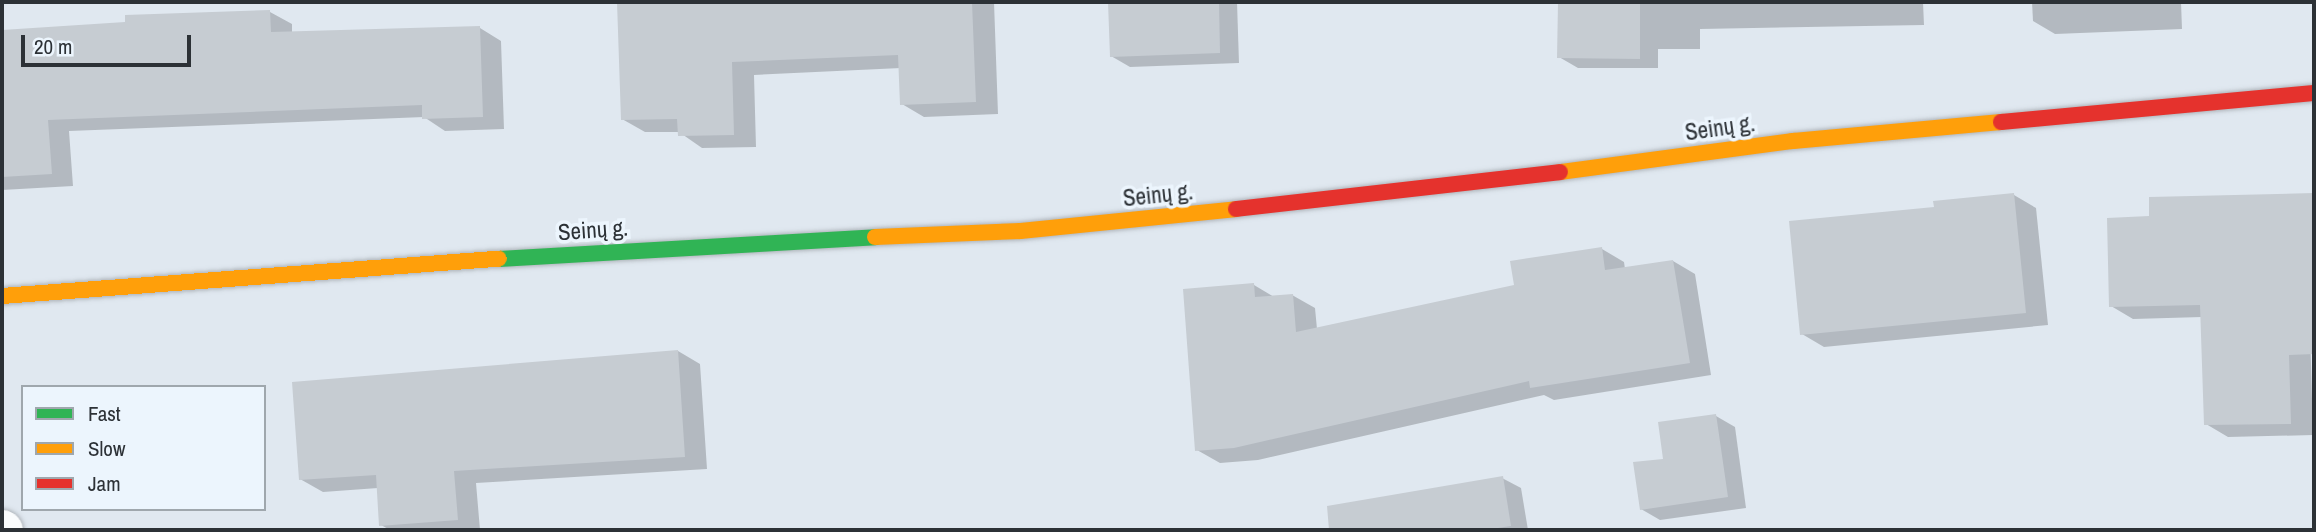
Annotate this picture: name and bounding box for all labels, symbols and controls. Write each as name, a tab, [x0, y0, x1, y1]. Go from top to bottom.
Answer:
scale bar	[24, 21, 194, 65]
text: 20 m	[34, 32, 72, 61]
street label: Seinų g.	[1683, 109, 1757, 147]
street label: Seinų g.	[1122, 178, 1194, 212]
street label: Seinų g.	[557, 214, 629, 246]
legend	[21, 385, 266, 511]
text: Fast	[88, 399, 121, 428]
text: Slow	[88, 434, 125, 463]
text: Jam	[88, 469, 121, 498]

